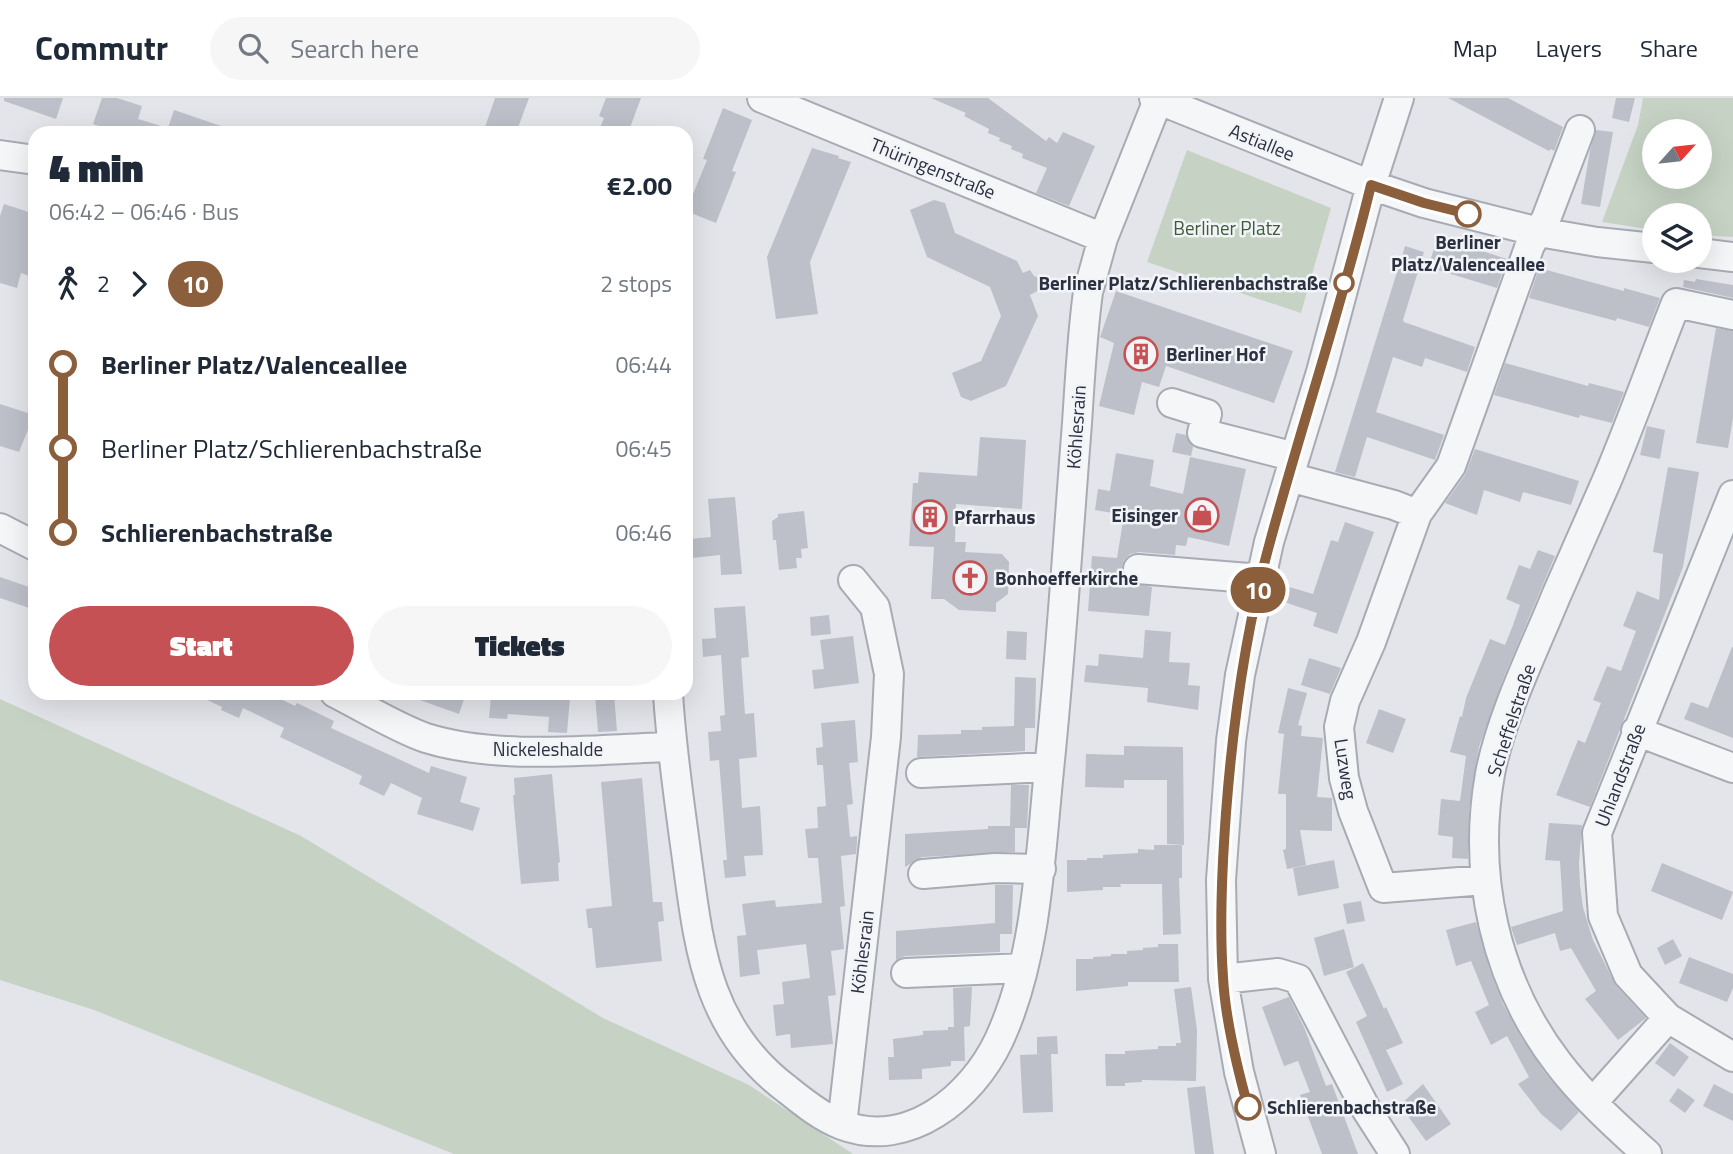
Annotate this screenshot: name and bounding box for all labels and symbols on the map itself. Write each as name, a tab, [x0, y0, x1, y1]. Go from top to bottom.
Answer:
street label: Astiallee	[1225, 115, 1299, 168]
north arrow	[1642, 119, 1712, 189]
street label: Thüringenstraße	[866, 129, 1000, 206]
marker: Berliner Platz/Valenceallee	[1455, 201, 1481, 227]
park label: Berliner Platz	[1173, 213, 1281, 242]
place label: Berliner Platz/Valenceallee	[1391, 227, 1545, 278]
place label: Berliner Platz/Schlierenbachstraße	[1038, 268, 1328, 297]
marker: Berliner Platz/Schlierenbachstraße	[1334, 273, 1354, 293]
building icon: Berliner Hof	[1122, 335, 1160, 373]
place label: Berliner Hof	[1166, 339, 1266, 368]
street label: Köhlesrain	[1058, 384, 1093, 470]
shop icon: Eisinger	[1183, 496, 1221, 534]
building icon: Pfarrhaus	[911, 498, 949, 536]
place label: Eisinger	[1111, 500, 1178, 529]
place label: Pfarrhaus	[954, 502, 1036, 531]
church icon: Bonhoefferkirche	[951, 559, 989, 597]
place label: Bonhoefferkirche	[995, 563, 1138, 592]
line badge: 10	[1226, 567, 1290, 613]
street label: Scheffelstraße	[1479, 660, 1542, 780]
street label: Uhlandstraße	[1587, 719, 1653, 831]
street label: Nickeleshalde	[493, 734, 603, 763]
street label: Luzweg	[1327, 736, 1366, 802]
street label: Köhlesrain	[842, 908, 881, 995]
place label: Schlierenbachstraße	[1267, 1092, 1437, 1121]
marker: Schlierenbachstraße	[1235, 1094, 1261, 1120]

